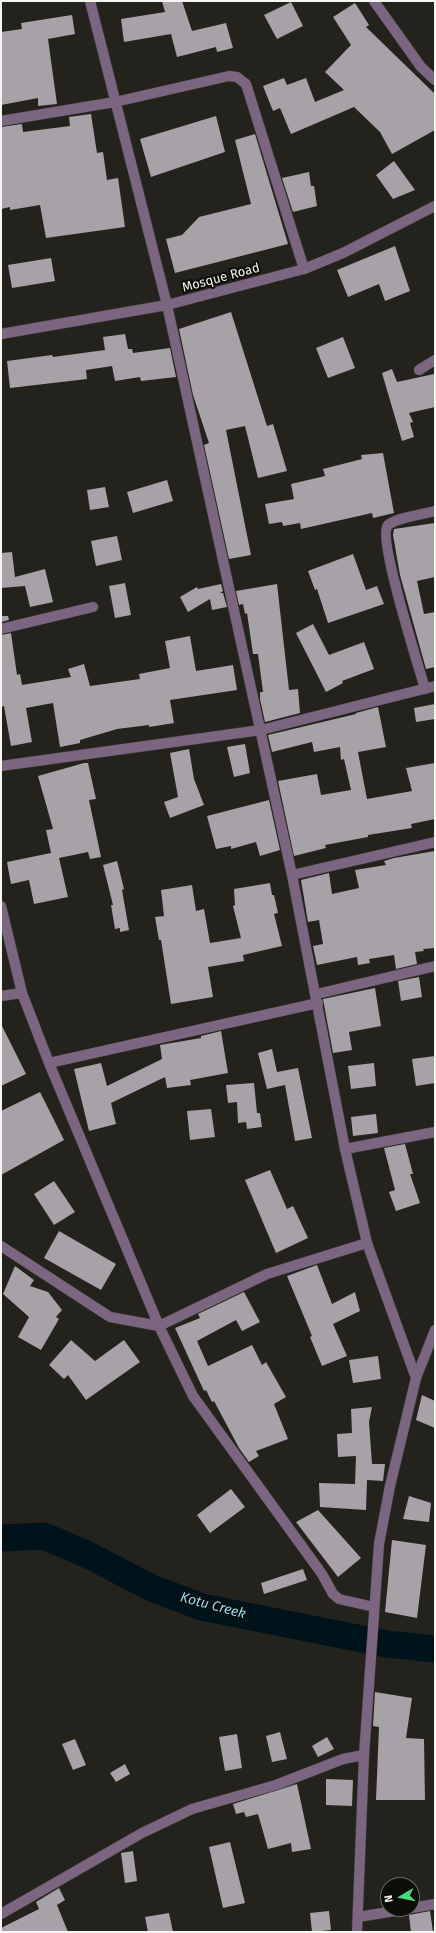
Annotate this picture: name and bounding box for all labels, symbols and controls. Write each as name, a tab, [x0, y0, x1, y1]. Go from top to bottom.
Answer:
street label: Mosque Road	[181, 260, 261, 296]
water label: Kotu Creek	[178, 1589, 248, 1623]
north arrow	[380, 1877, 420, 1917]
text: N	[382, 1894, 396, 1903]

